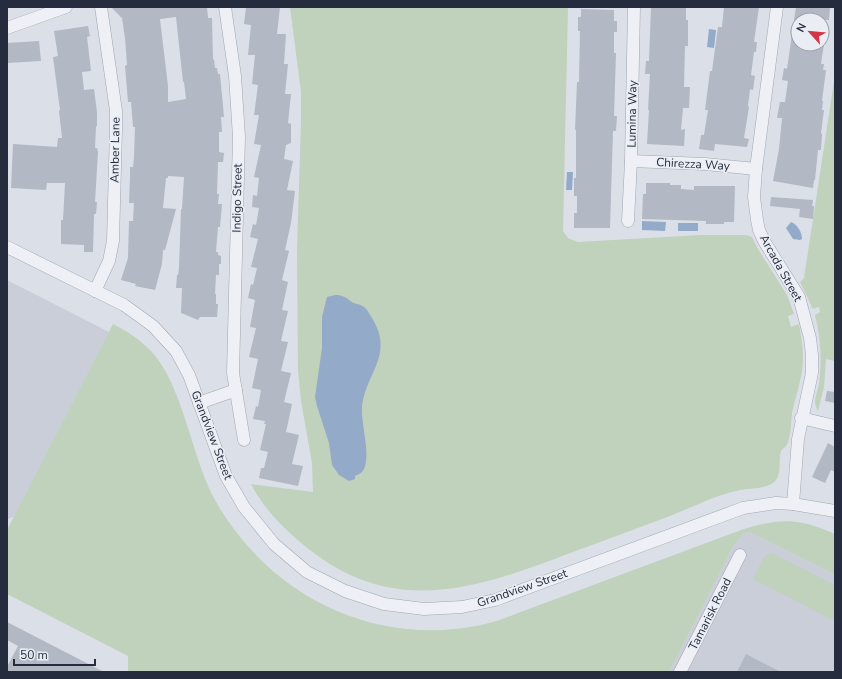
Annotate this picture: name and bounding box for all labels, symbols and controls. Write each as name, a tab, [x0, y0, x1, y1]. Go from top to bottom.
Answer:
north arrow	[790, 12, 830, 52]
text: N	[793, 21, 810, 35]
street label: Lumina Way	[623, 79, 641, 148]
street label: Amber Lane	[106, 117, 124, 183]
street label: Chirezza Way	[656, 154, 731, 174]
street label: Indigo Street	[228, 162, 246, 233]
street label: Arcada Street	[756, 232, 806, 305]
street label: Grandview Street	[188, 388, 237, 483]
street label: Grandview Street	[475, 565, 570, 611]
street label: Tamarisk Road	[685, 575, 735, 653]
scale bar	[14, 641, 95, 667]
text: 50 m	[20, 647, 48, 663]

